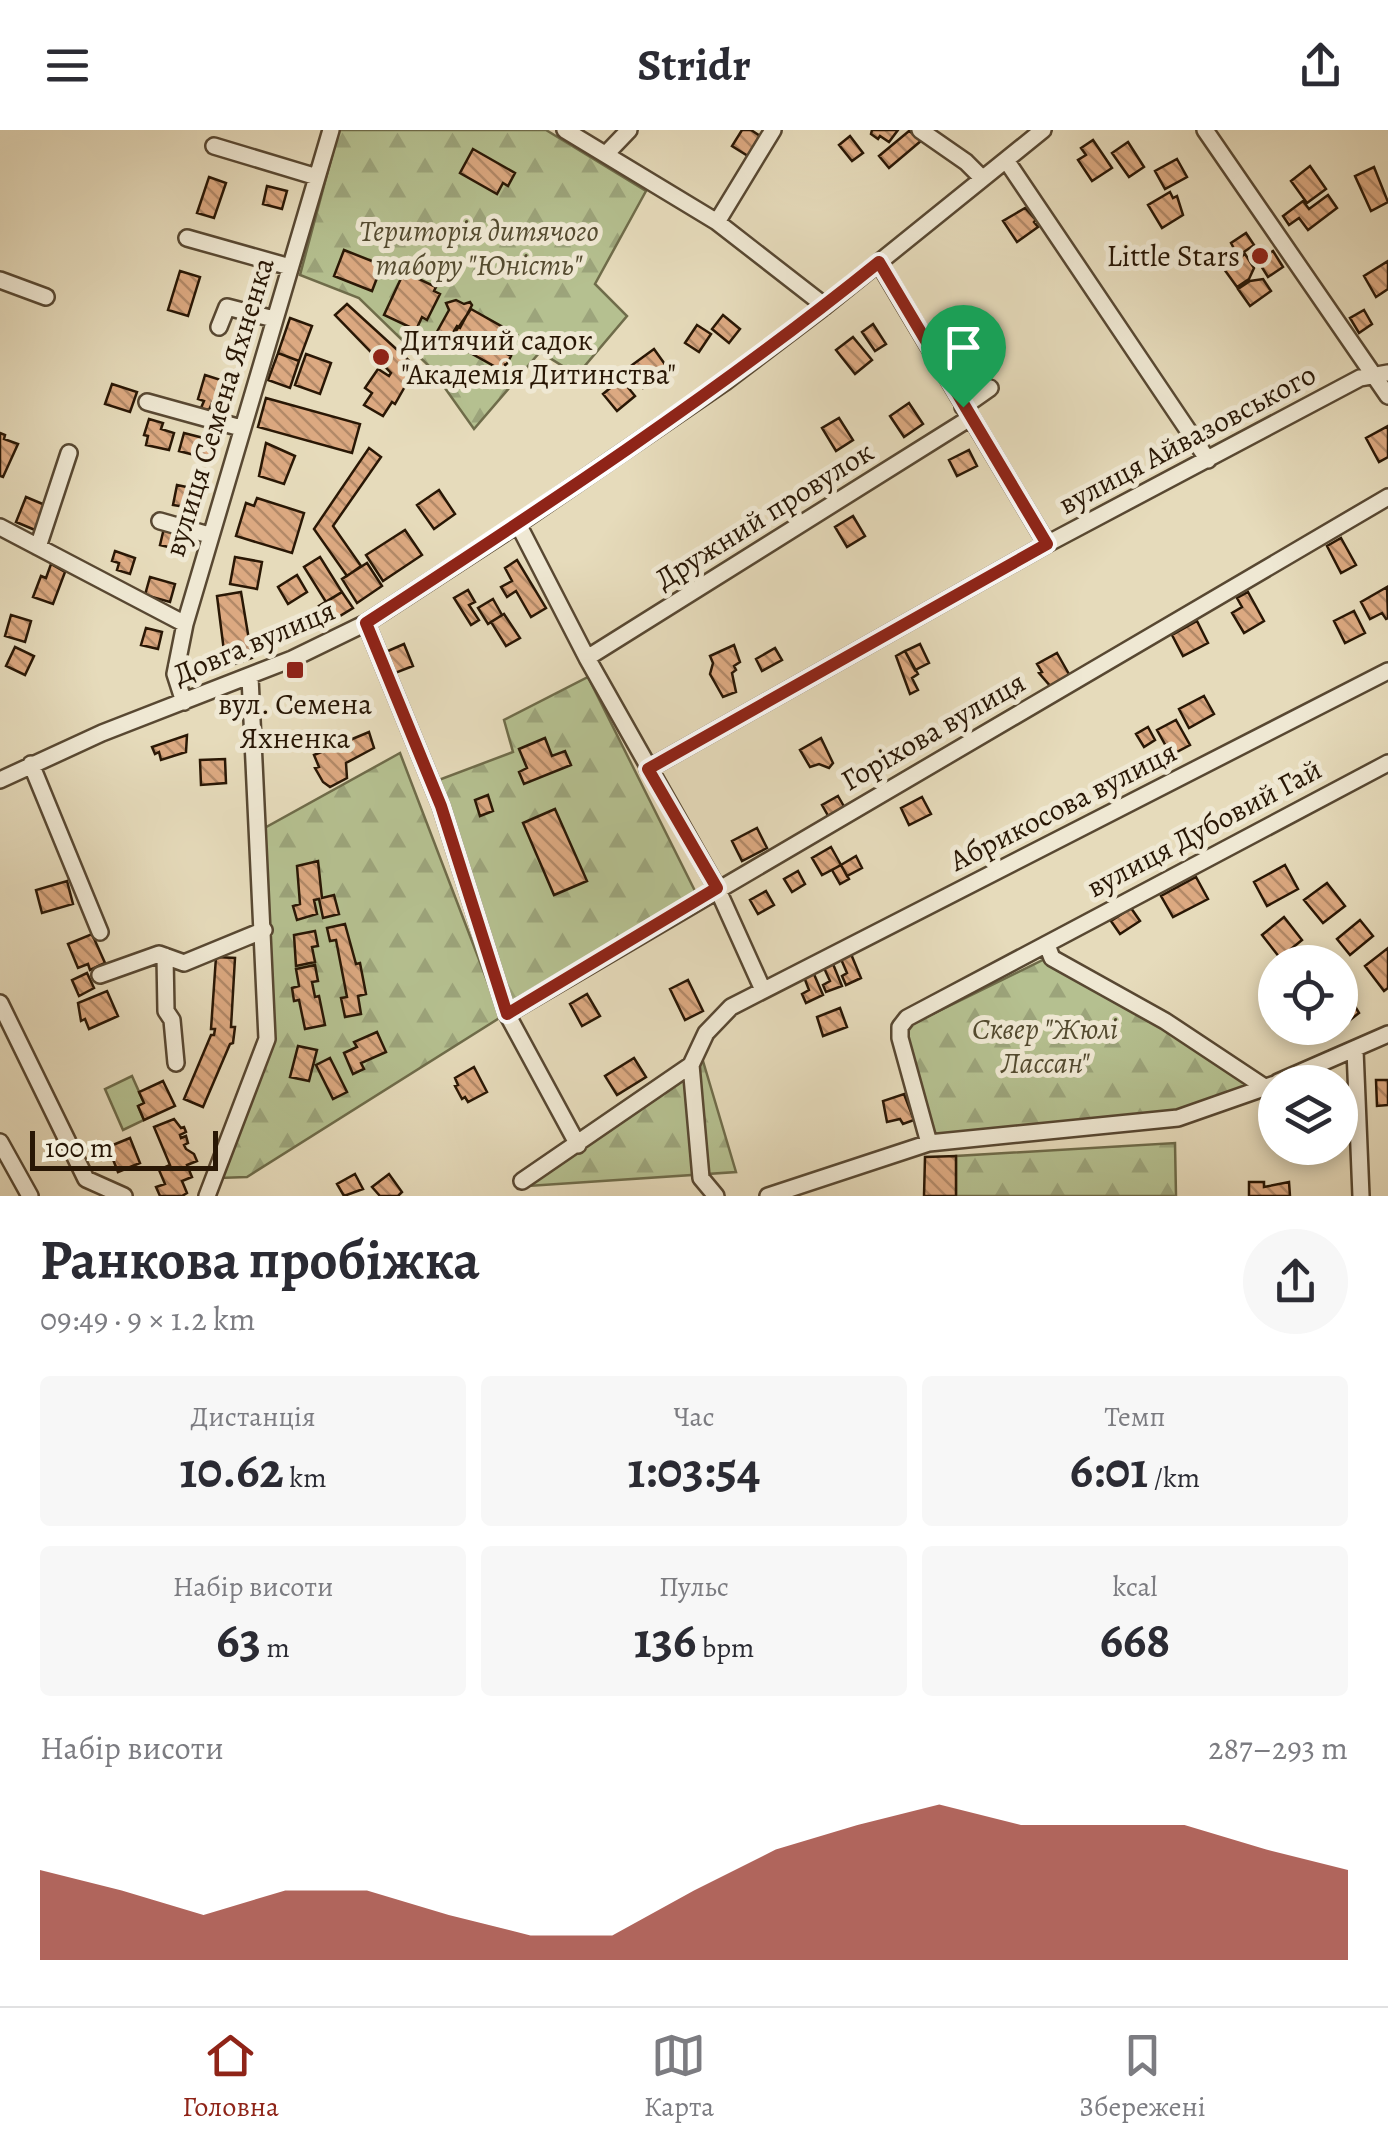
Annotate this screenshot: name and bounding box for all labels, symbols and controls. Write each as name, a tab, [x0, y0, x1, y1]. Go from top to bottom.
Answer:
text: Stridr	[637, 34, 751, 96]
icon: menu	[40, 38, 95, 93]
icon: share	[1293, 38, 1348, 93]
park label: Територія дитячого табору "Юність"	[359, 211, 599, 285]
place label: Little Stars	[1107, 236, 1240, 276]
marker: Little Stars	[1249, 245, 1271, 267]
street label: вулиця Семена Яхненка	[154, 252, 284, 561]
pin	[921, 305, 1006, 408]
place label: Дитячий садок "Академія Дитинства"	[401, 320, 676, 394]
icon: arrive	[936, 320, 991, 375]
marker: Дитячий садок "Академія Дитинства"	[370, 346, 392, 368]
street label: вулиця Айвазовського	[1051, 354, 1323, 524]
street label: Дружний провулок	[647, 432, 881, 598]
street label: Довга вулиця	[167, 590, 341, 694]
marker: вул. Семена Яхненка	[284, 659, 306, 681]
street label: Горіхова вулиця	[833, 662, 1033, 800]
place label: вул. Семена Яхненка	[218, 684, 372, 758]
street label: Абрикосова вулиця	[942, 731, 1183, 881]
street label: вулиця Дубовий Гай	[1079, 749, 1329, 907]
map controls	[1258, 945, 1358, 1165]
button: locate	[1258, 945, 1358, 1045]
park label: Сквер "Жюлі Лассан"	[972, 1009, 1118, 1083]
button: layers	[1258, 1065, 1358, 1165]
scale bar	[30, 1126, 218, 1170]
text: 100 m	[45, 1129, 113, 1167]
text: Ранкова пробіжка	[40, 1222, 480, 1297]
button: share	[1243, 1229, 1348, 1334]
text: 09:49 · 9 × 1.2 km	[40, 1297, 256, 1341]
text: Дистанція	[190, 1398, 316, 1436]
text: Час	[673, 1398, 715, 1436]
text: Темп	[1104, 1398, 1166, 1436]
text: 10.62	[179, 1436, 284, 1504]
text: 1:03:54	[627, 1436, 761, 1504]
text: 6:01	[1070, 1436, 1148, 1504]
text: km	[284, 1459, 327, 1497]
text: /km	[1148, 1459, 1200, 1497]
text: Набір висоти	[173, 1568, 333, 1606]
text: Пульс	[659, 1568, 729, 1606]
text: kcal	[1113, 1568, 1157, 1606]
text: 63	[216, 1606, 261, 1674]
text: 136	[634, 1606, 696, 1674]
text: 668	[1100, 1606, 1170, 1674]
text: m	[261, 1629, 290, 1667]
text: bpm	[696, 1629, 754, 1667]
text: Набір висоти	[40, 1726, 224, 1770]
text: 287–293 m	[1208, 1726, 1348, 1770]
tab: Головна	[182, 2028, 279, 2126]
tab: Карта	[644, 2028, 714, 2126]
tab: Збережені	[1079, 2028, 1206, 2126]

